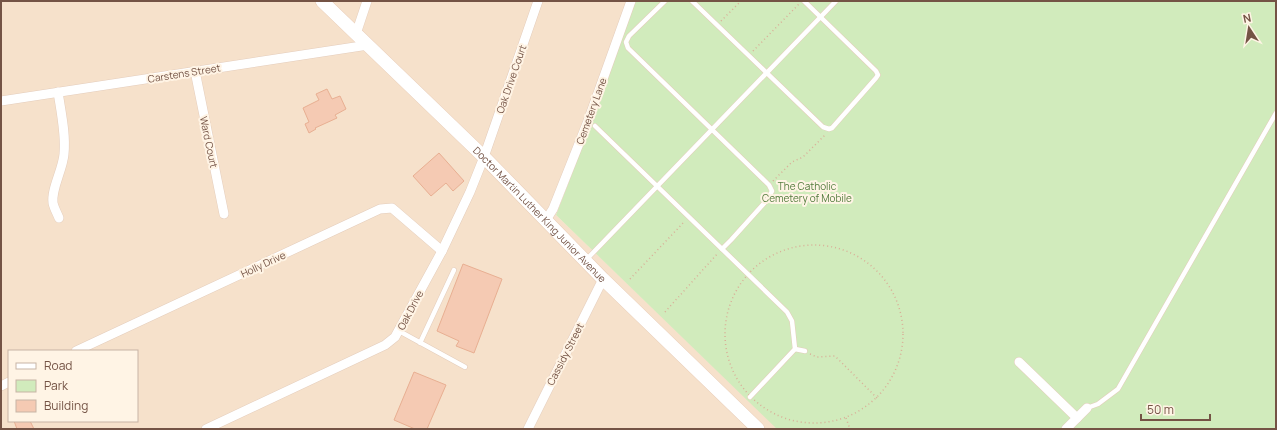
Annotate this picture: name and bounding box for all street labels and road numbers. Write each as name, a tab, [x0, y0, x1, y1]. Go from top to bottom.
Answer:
street label: Oak Drive Court	[493, 43, 529, 115]
street label: Carstens Street	[147, 60, 221, 86]
street label: Cemetery Lane	[572, 76, 610, 146]
street label: Ward Court	[197, 115, 221, 169]
street label: Doctor Martin Luther King Junior Avenue	[470, 143, 610, 286]
street label: Holly Drive	[238, 247, 288, 281]
street label: Oak Drive	[394, 288, 426, 332]
street label: Cassidy Street	[543, 320, 587, 388]

